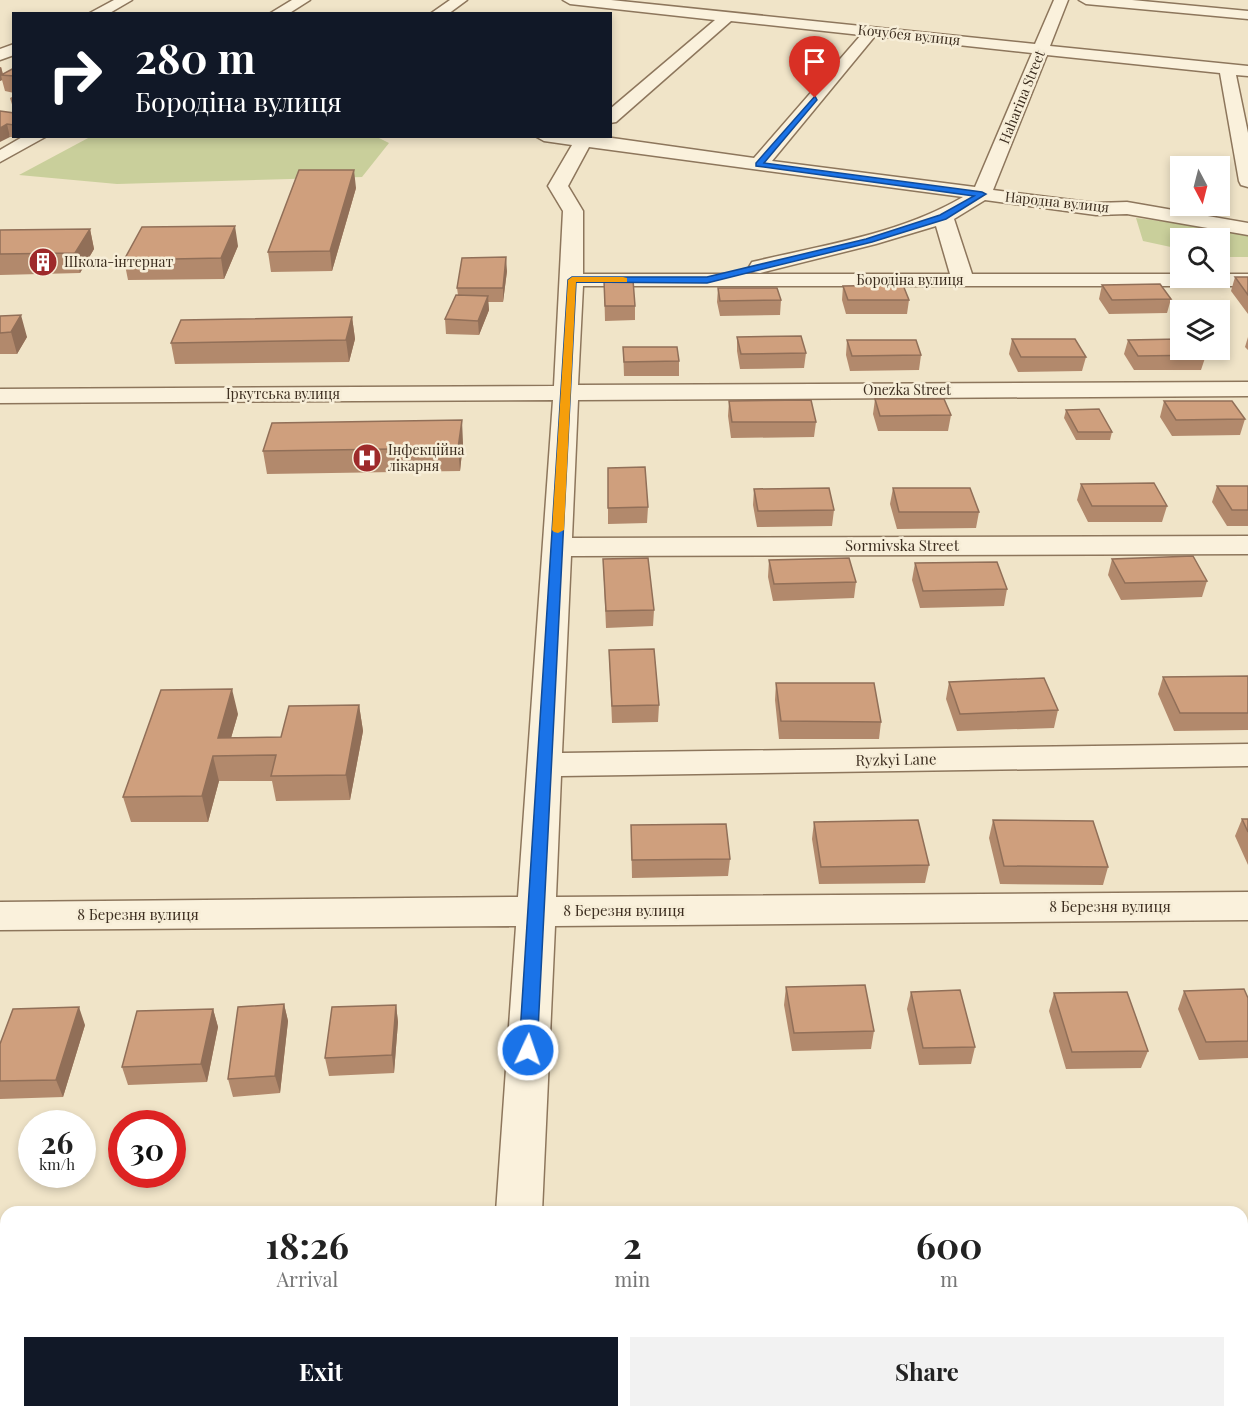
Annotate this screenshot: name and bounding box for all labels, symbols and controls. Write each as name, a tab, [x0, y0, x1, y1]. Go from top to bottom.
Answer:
street label: Кочубея вулиця	[857, 20, 962, 49]
text: 280 m	[135, 29, 255, 85]
icon: right	[36, 36, 114, 114]
pin	[789, 36, 840, 98]
icon: arrive	[798, 45, 831, 78]
street label: Haharina Street	[994, 46, 1049, 146]
text: Бородіна вулиця	[135, 83, 342, 119]
north arrow	[1170, 156, 1230, 216]
map controls	[1170, 156, 1230, 360]
street label: Народна вулиця	[1004, 187, 1111, 216]
button: search	[1170, 228, 1230, 288]
building icon: Школа-інтернат	[27, 246, 59, 278]
place label: Школа-інтернат	[64, 252, 173, 271]
street label: Бородіна вулиця	[856, 270, 964, 289]
button: layers	[1170, 300, 1230, 360]
street label: Onezka Street	[863, 380, 952, 399]
street label: Іркутська вулиця	[226, 384, 340, 403]
place label: Інфекційна лікарня	[388, 440, 465, 475]
hospital icon: Інфекційна лікарня	[351, 442, 383, 474]
street label: Sormivska Street	[845, 535, 960, 555]
street label: Ryzkyi Lane	[855, 748, 937, 770]
street label: 8 Березня вулиця	[1049, 896, 1171, 916]
street label: 8 Березня вулиця	[563, 900, 685, 920]
street label: 8 Березня вулиця	[77, 904, 199, 924]
position arrow	[496, 1018, 560, 1082]
speed limit sign: 30	[108, 1110, 186, 1188]
text: 26	[41, 1122, 73, 1162]
text: km/h	[39, 1154, 75, 1174]
text: 18:26	[266, 1220, 349, 1268]
text: 2	[623, 1220, 642, 1268]
text: 600	[916, 1220, 982, 1268]
text: Arrival	[277, 1265, 338, 1292]
text: min	[615, 1265, 650, 1292]
text: m	[940, 1265, 958, 1292]
button: Exit	[24, 1337, 618, 1406]
button: Share	[630, 1337, 1224, 1406]

